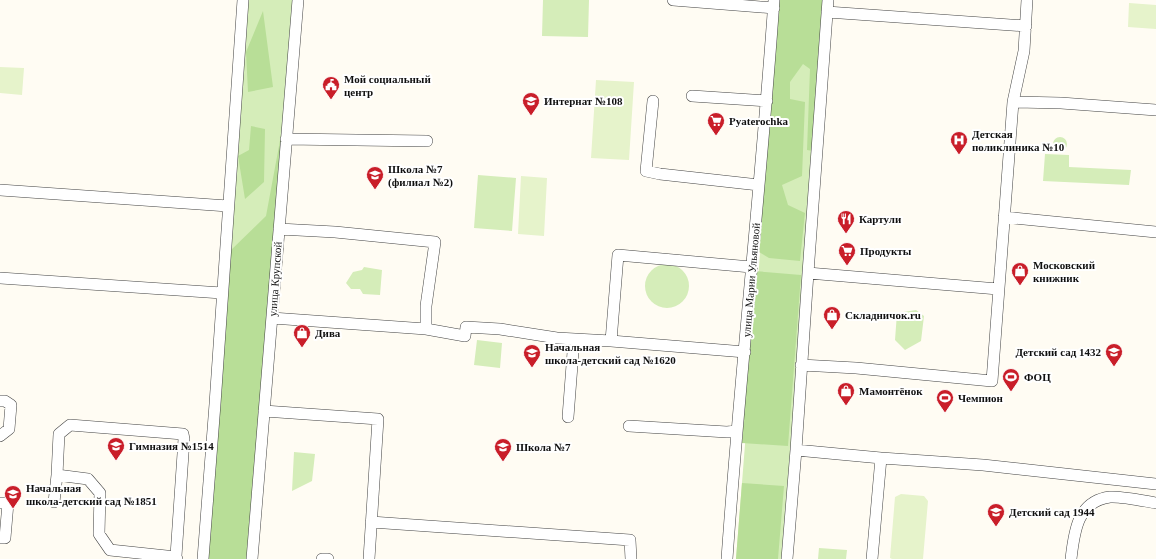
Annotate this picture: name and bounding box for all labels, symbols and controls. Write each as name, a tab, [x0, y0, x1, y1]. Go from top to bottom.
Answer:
place label: Мой социальный центр	[344, 73, 431, 98]
public building icon: Мой социальный центр	[321, 75, 341, 100]
school or university icon: Интернат №108	[521, 91, 541, 116]
place label: Интернат №108	[544, 95, 623, 107]
supermarket icon: Pyaterochka	[706, 111, 726, 136]
place label: Pyaterochka	[729, 115, 789, 127]
place label: Детская поликлиника №10	[972, 128, 1065, 153]
hospital icon: Детская поликлиника №10	[949, 130, 969, 155]
place label: Школа №7 (филиал №2)	[388, 163, 453, 189]
school or university icon: Школа №7 (филиал №2)	[365, 165, 385, 190]
restaurant icon: Картули	[836, 209, 856, 234]
place label: Картули	[859, 213, 902, 225]
street label: улица Марии Ульяновой	[740, 222, 762, 338]
street label: улица Крупской	[266, 241, 284, 317]
supermarket icon: Продукты	[837, 241, 857, 266]
place label: Продукты	[860, 245, 912, 257]
place label: Московский книжник	[1033, 259, 1096, 284]
shop icon: Московский книжник	[1010, 261, 1030, 286]
shop icon: Складничок.ru	[822, 305, 842, 330]
place label: Складничок.ru	[845, 309, 921, 321]
shop icon: Дива	[292, 323, 312, 348]
place label: Дива	[315, 327, 341, 339]
place label: Начальная школа-детский сад №1620	[545, 341, 676, 366]
school or university icon: Детский сад 1432	[1104, 342, 1124, 367]
school or university icon: Начальная школа-детский сад №1620	[522, 343, 542, 368]
place label: Детский сад 1432	[1015, 346, 1101, 358]
sports icon: ФОЦ	[1001, 367, 1021, 392]
place label: ФОЦ	[1024, 371, 1051, 383]
shop icon: Мамонтёнок	[836, 381, 856, 406]
place label: Мамонтёнок	[859, 385, 923, 397]
sports icon: Чемпион	[935, 388, 955, 413]
place label: Чемпион	[958, 392, 1004, 404]
school or university icon: Гимназия №1514	[106, 436, 126, 461]
school or university icon: Школа №7	[493, 437, 513, 462]
place label: Гимназия №1514	[129, 440, 214, 452]
place label: Школа №7	[516, 441, 571, 453]
place label: Начальная школа-детский сад №1851	[26, 482, 157, 507]
school or university icon: Начальная школа-детский сад №1851	[3, 484, 23, 509]
school or university icon: Детский сад 1944	[986, 502, 1006, 527]
place label: Детский сад 1944	[1009, 506, 1095, 518]

